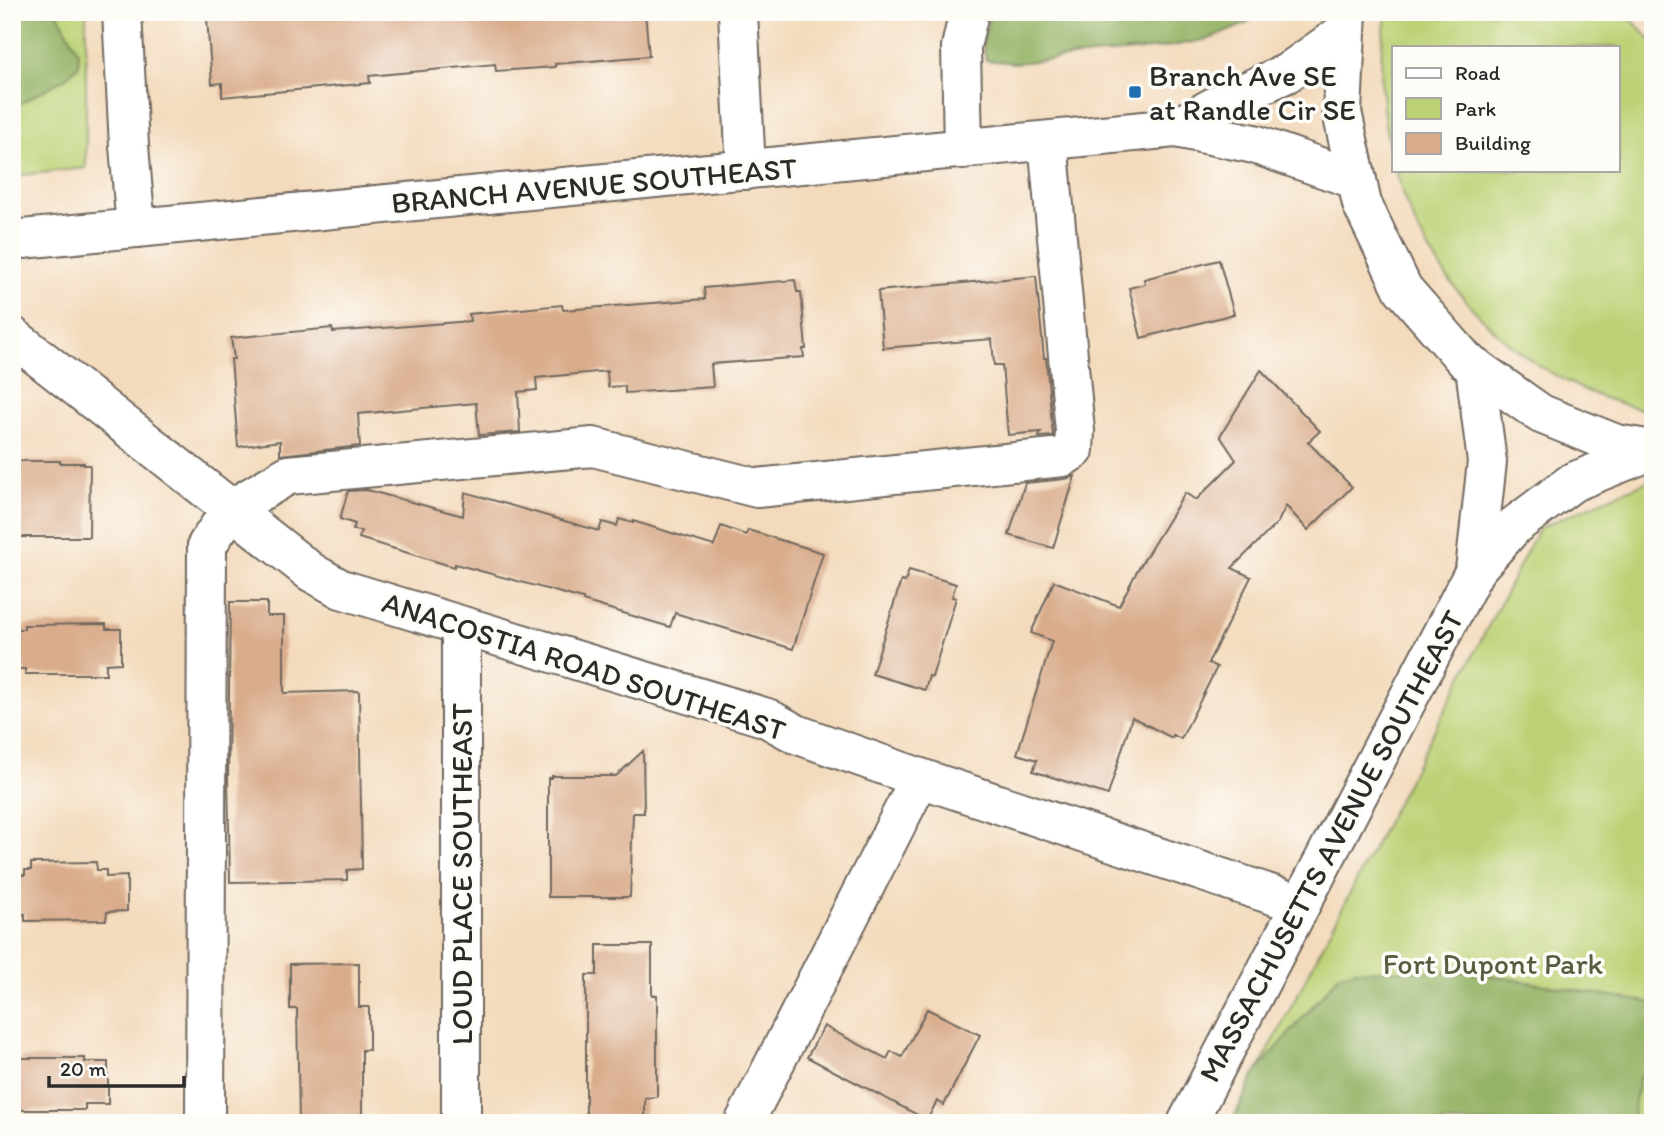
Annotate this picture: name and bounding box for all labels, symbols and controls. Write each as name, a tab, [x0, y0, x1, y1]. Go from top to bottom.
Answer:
legend	[1392, 46, 1620, 172]
place label: Branch Ave SE at Randle Cir SE	[1149, 57, 1356, 128]
text: Road	[1455, 60, 1501, 85]
marker: Branch Ave SE at Randle Cir SE	[1127, 84, 1143, 100]
text: Park	[1455, 96, 1497, 121]
text: Building	[1455, 130, 1531, 155]
street label: BRANCH AVENUE SOUTHEAST	[390, 149, 799, 221]
street label: ANACOSTIA ROAD SOUTHEAST	[378, 583, 791, 749]
street label: MASSACHUSETTS AVENUE SOUTHEAST	[1190, 604, 1472, 1088]
street label: LOUD PLACE SOUTHEAST	[443, 703, 480, 1045]
park label: Fort Dupont Park	[1383, 945, 1604, 982]
scale bar	[49, 1044, 184, 1088]
text: 20 m	[60, 1056, 107, 1081]

